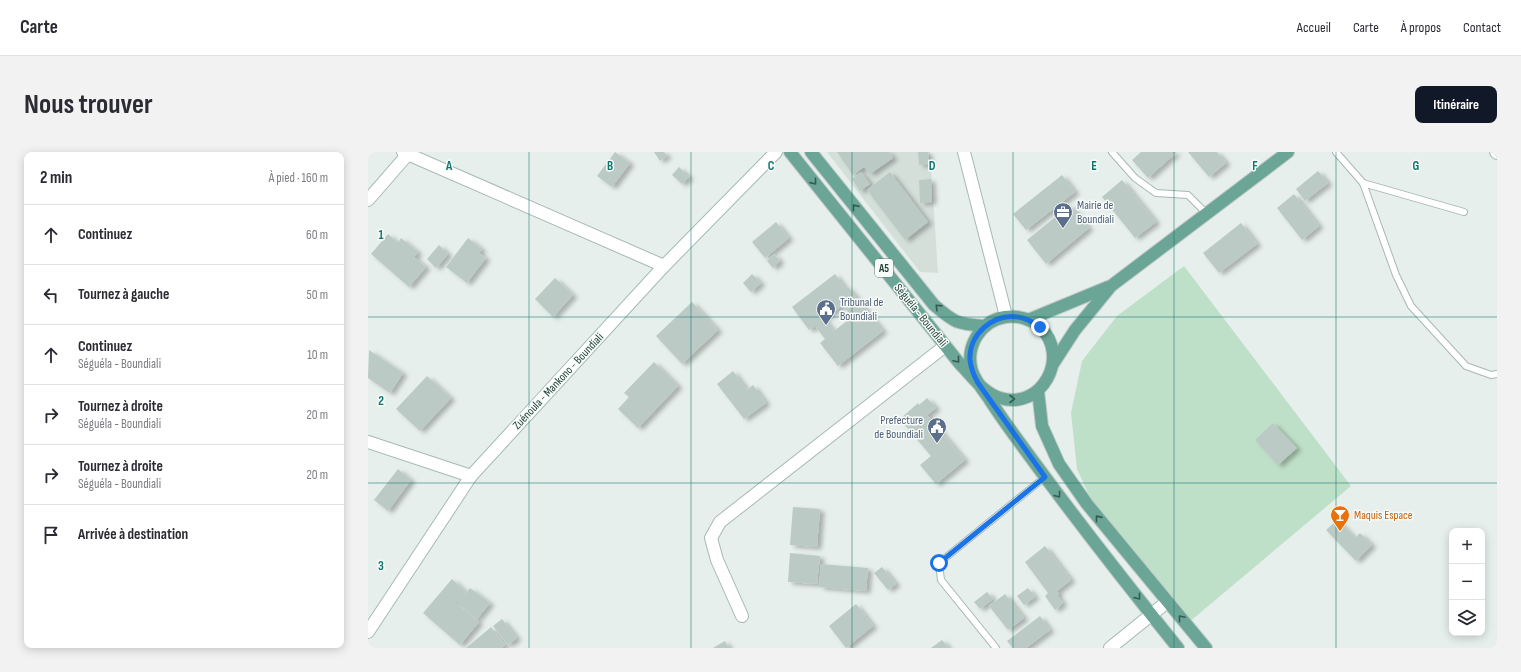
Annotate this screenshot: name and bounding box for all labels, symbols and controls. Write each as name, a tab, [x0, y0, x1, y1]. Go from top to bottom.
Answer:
text: Carte	[20, 16, 58, 39]
text: Accueil	[1297, 19, 1331, 36]
text: Carte	[1353, 19, 1379, 36]
text: À propos	[1401, 19, 1441, 36]
text: Contact	[1463, 19, 1501, 36]
button: Itinéraire	[1415, 86, 1497, 123]
text: Nous trouver	[24, 88, 153, 121]
text: A	[445, 158, 453, 174]
text: B	[607, 158, 613, 174]
text: C	[768, 158, 775, 174]
text: D	[929, 158, 936, 174]
text: E	[1091, 158, 1097, 174]
text: F	[1252, 158, 1258, 174]
text: G	[1413, 158, 1420, 174]
text: 2 min	[40, 168, 72, 188]
text: À pied · 160 m	[269, 170, 328, 186]
one-way arrow	[810, 178, 817, 185]
place label: Mairie de Boundiali	[1077, 198, 1114, 227]
office icon: Mairie de Boundiali	[1052, 201, 1074, 229]
one-way arrow	[853, 204, 860, 211]
icon: ahead	[40, 224, 62, 246]
text: Continuez	[78, 225, 132, 244]
text: 60 m	[306, 227, 328, 243]
text: 1	[378, 227, 384, 243]
road number: A5	[875, 259, 893, 277]
street label: Séguéla - Boundiali	[891, 281, 951, 350]
icon: left	[40, 284, 62, 306]
text: Tournez à gauche	[78, 285, 169, 304]
text: 50 m	[307, 287, 328, 303]
place label: Tribunal de Boundiali	[840, 295, 884, 324]
public building icon: Tribunal de Boundiali	[815, 298, 837, 326]
one-way arrow	[935, 305, 942, 312]
route end	[1031, 318, 1049, 336]
street label: Zuénoula - Mankono - Boundiali	[510, 330, 607, 433]
text: Continuez	[78, 337, 132, 356]
icon: ahead	[40, 344, 62, 366]
text: 10 m	[307, 347, 328, 363]
one-way arrow	[953, 355, 960, 363]
text: Séguéla - Boundiali	[78, 356, 161, 372]
text: 2	[378, 393, 384, 409]
one-way arrow	[1009, 395, 1015, 403]
text: Tournez à droite	[78, 397, 163, 416]
icon: right	[40, 404, 62, 426]
text: 20 m	[306, 407, 328, 423]
place label: Prefecture de Boundiali	[874, 413, 923, 442]
text: Séguéla - Boundiali	[78, 416, 161, 432]
public building icon: Prefecture de Boundiali	[926, 416, 948, 444]
text: Tournez à droite	[78, 457, 163, 476]
icon: right	[40, 464, 62, 486]
text: 20 m	[306, 467, 328, 483]
text: Séguéla - Boundiali	[78, 476, 161, 492]
one-way arrow	[1053, 490, 1060, 497]
bar icon: Maquis Espace	[1329, 504, 1351, 532]
place label: Maquis Espace	[1354, 508, 1413, 523]
one-way arrow	[1095, 515, 1102, 522]
icon: arrive	[40, 524, 62, 546]
text: Arrivée à destination	[78, 525, 188, 544]
map controls	[1449, 528, 1485, 636]
button: +	[1449, 528, 1485, 564]
route start	[930, 554, 948, 572]
text: 3	[378, 558, 384, 574]
button: −	[1449, 564, 1485, 600]
one-way arrow	[1133, 593, 1140, 600]
button: layers	[1449, 600, 1485, 636]
one-way arrow	[1178, 615, 1185, 623]

